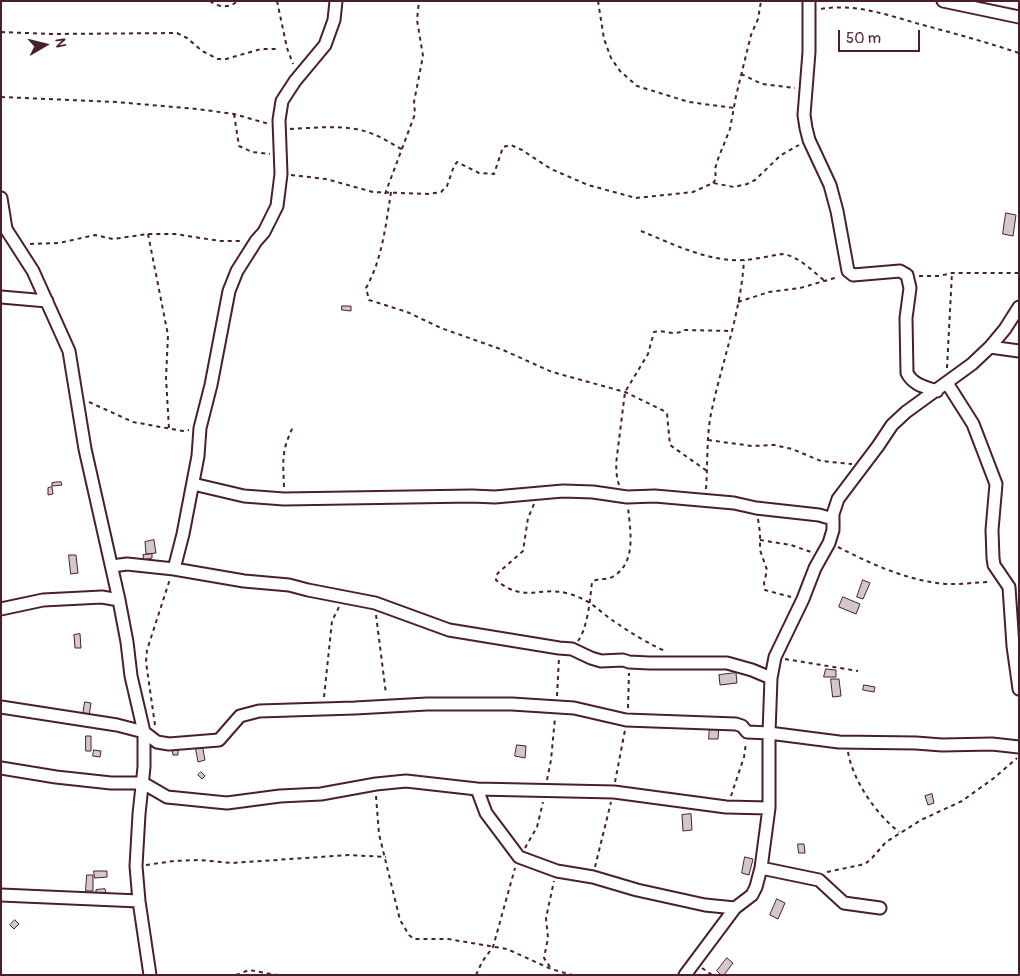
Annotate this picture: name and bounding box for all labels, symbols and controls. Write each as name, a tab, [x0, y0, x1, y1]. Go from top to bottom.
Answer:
north arrow	[20, 20, 70, 70]
scale bar	[840, 20, 922, 52]
text: 50 m	[846, 29, 881, 48]
text: N	[51, 37, 69, 49]

